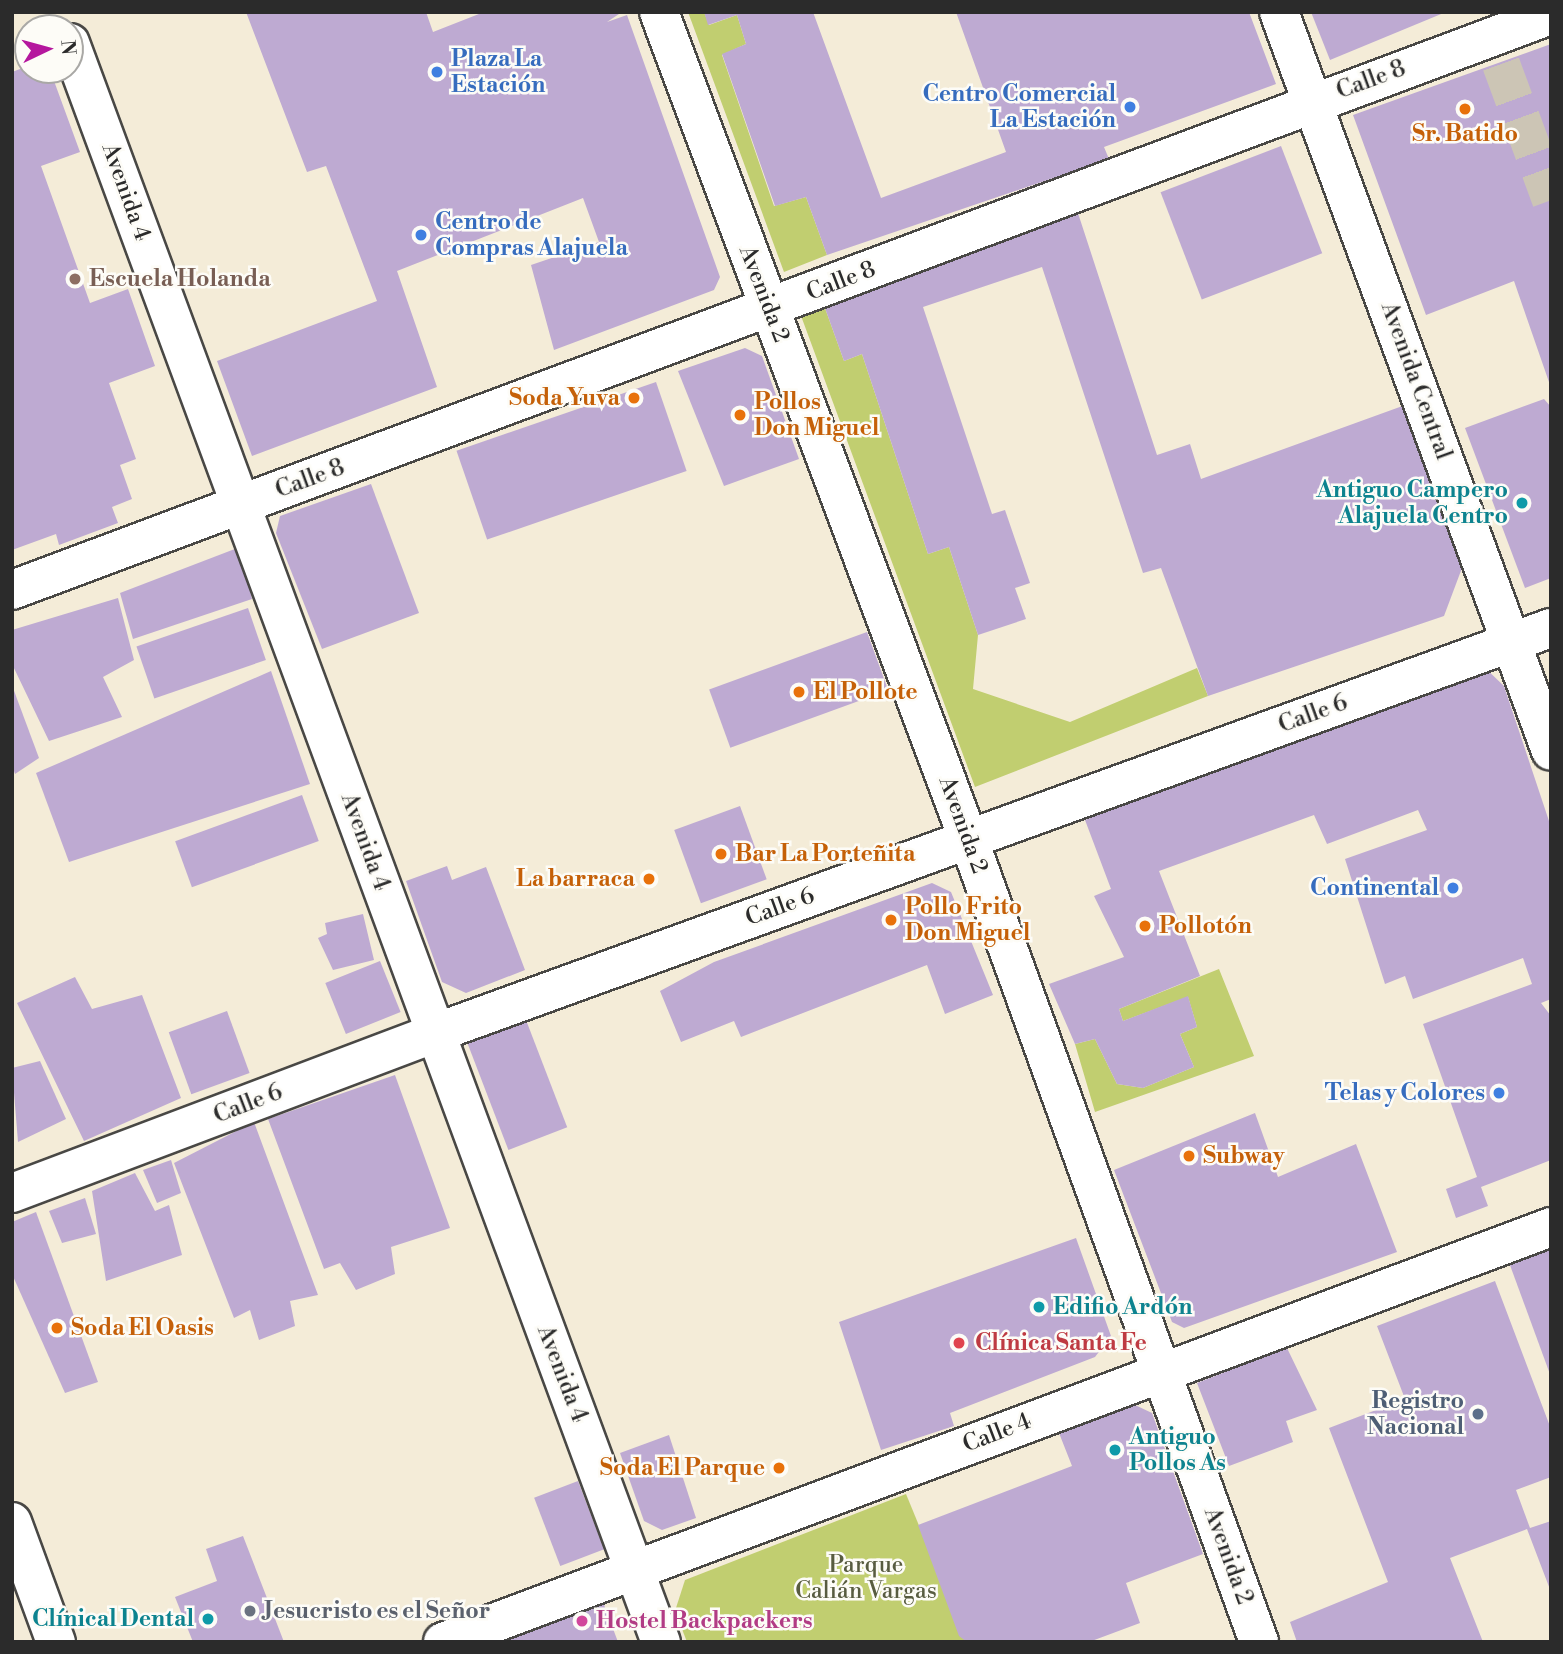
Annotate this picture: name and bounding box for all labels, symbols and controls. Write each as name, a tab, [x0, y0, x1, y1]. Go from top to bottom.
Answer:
north arrow	[14, 14, 84, 84]
text: N	[55, 39, 81, 56]
place label: Plaza La Estación	[451, 45, 545, 99]
street label: Calle 8	[1333, 55, 1409, 105]
marker: Plaza La Estación	[429, 64, 445, 80]
place label: Centro Comercial La Estación	[922, 80, 1116, 134]
marker: Centro Comercial La Estación	[1122, 99, 1138, 115]
marker: Sr. Batido	[1457, 101, 1473, 117]
place label: Sr. Batido	[1412, 120, 1518, 148]
street label: Avenida 4	[96, 139, 156, 245]
place label: Centro de Compras Alajuela	[435, 208, 628, 262]
marker: Centro de Compras Alajuela	[413, 227, 429, 243]
street label: Avenida 2	[733, 242, 795, 346]
street label: Calle 8	[803, 255, 879, 307]
place label: Escuela Holanda	[89, 265, 271, 293]
marker: Escuela Holanda	[67, 271, 83, 287]
street label: Avenida Central	[1375, 298, 1457, 464]
place label: Soda Yuva	[509, 384, 620, 412]
place label: Pollos Don Miguel	[754, 388, 879, 442]
marker: Soda Yuva	[626, 390, 642, 406]
marker: Pollos Don Miguel	[732, 407, 748, 423]
street label: Calle 8	[272, 454, 348, 504]
place label: Antiguo Campero Alajuela Centro	[1316, 476, 1508, 530]
marker: Antiguo Campero Alajuela Centro	[1514, 495, 1530, 511]
place label: El Pollote	[813, 678, 918, 706]
marker: El Pollote	[791, 684, 807, 700]
street label: Calle 6	[1275, 689, 1351, 739]
street label: Avenida 2	[933, 773, 993, 877]
street label: Avenida 4	[335, 789, 395, 895]
place label: Bar La Porteñita	[735, 840, 915, 868]
marker: Bar La Porteñita	[713, 846, 729, 862]
place label: La barraca	[516, 865, 635, 893]
marker: La barraca	[641, 871, 657, 887]
place label: Continental	[1310, 874, 1439, 902]
marker: Continental	[1445, 880, 1461, 896]
street label: Calle 6	[742, 882, 818, 932]
place label: Pollo Frito Don Miguel	[905, 893, 1030, 947]
marker: Pollo Frito Don Miguel	[883, 912, 899, 928]
place label: Pollotón	[1159, 912, 1252, 940]
marker: Pollotón	[1137, 918, 1153, 934]
street label: Calle 6	[210, 1078, 286, 1130]
place label: Telas y Colores	[1325, 1079, 1485, 1107]
marker: Telas y Colores	[1491, 1085, 1507, 1101]
place label: Subway	[1203, 1142, 1285, 1170]
marker: Subway	[1181, 1148, 1197, 1164]
place label: Edifio Ardón	[1053, 1293, 1192, 1321]
marker: Edifio Ardón	[1031, 1299, 1047, 1315]
place label: Soda El Oasis	[71, 1314, 214, 1342]
marker: Soda El Oasis	[49, 1320, 65, 1336]
street label: Avenida 4	[531, 1322, 593, 1426]
place label: Clínica Santa Fe	[975, 1329, 1147, 1357]
marker: Clínica Santa Fe	[949, 1333, 969, 1353]
place label: Registro Nacional	[1367, 1387, 1464, 1441]
marker: Registro Nacional	[1470, 1406, 1486, 1422]
street label: Calle 4	[959, 1407, 1035, 1459]
place label: Antiguo Pollos As	[1129, 1423, 1226, 1477]
marker: Antiguo Pollos As	[1107, 1442, 1123, 1458]
place label: Soda El Parque	[600, 1454, 765, 1482]
marker: Soda El Parque	[771, 1460, 787, 1476]
street label: Avenida 2	[1198, 1504, 1258, 1608]
park label: Parque Calián Vargas	[795, 1551, 937, 1605]
place label: Jesucristo es el Señor	[264, 1597, 490, 1625]
marker: Jesucristo es el Señor	[242, 1603, 258, 1619]
place label: Clínical Dental	[32, 1605, 194, 1633]
place label: Hostel Backpackers	[596, 1607, 813, 1635]
marker: Clínical Dental	[200, 1611, 216, 1627]
marker: Hostel Backpackers	[574, 1613, 590, 1629]

